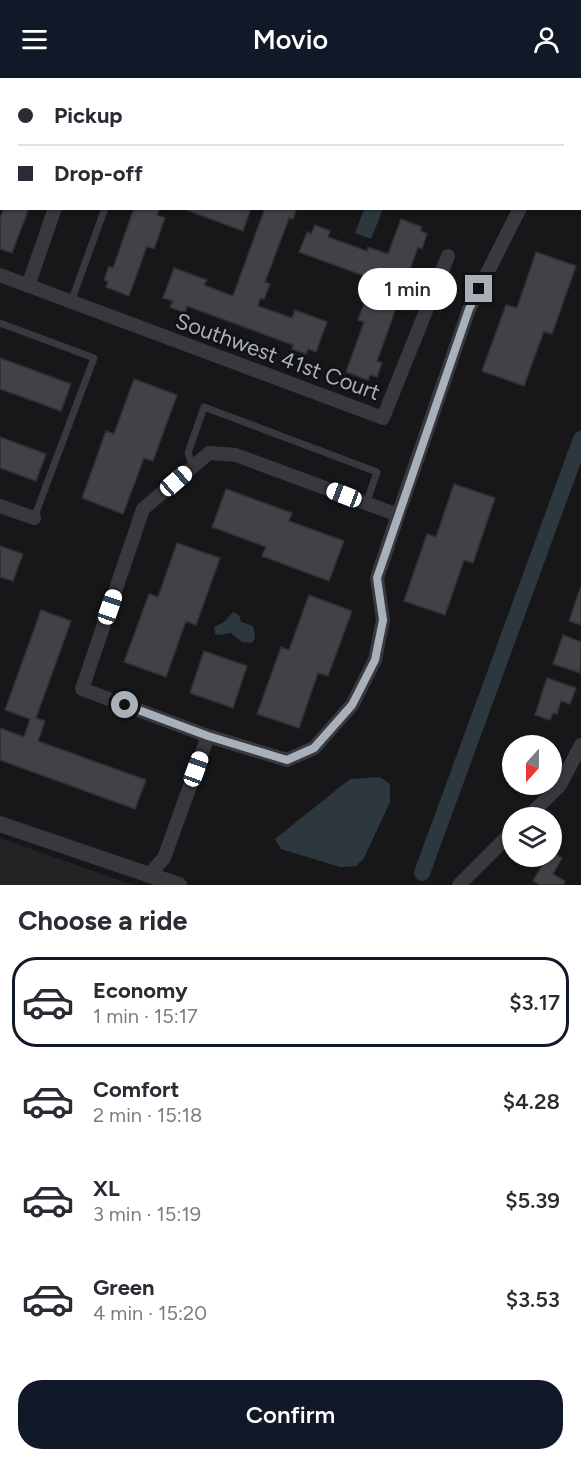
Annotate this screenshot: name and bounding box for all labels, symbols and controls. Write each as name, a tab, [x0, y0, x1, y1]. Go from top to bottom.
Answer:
icon: menu	[18, 23, 51, 56]
text: Movio	[253, 23, 328, 56]
icon: person	[530, 23, 563, 56]
text: Pickup	[54, 102, 123, 129]
text: Drop-off	[54, 160, 143, 187]
callout: 1 min	[359, 268, 458, 310]
route end	[465, 275, 492, 302]
text: 1 min	[384, 277, 431, 301]
street label: Southwest 41st Court	[172, 307, 384, 406]
car	[157, 462, 195, 500]
car	[324, 480, 364, 510]
car	[96, 587, 124, 627]
route start	[111, 691, 138, 718]
north arrow	[502, 735, 562, 795]
map controls	[502, 735, 562, 867]
car	[181, 749, 211, 789]
button: layers	[502, 807, 562, 867]
text: Choose a ride	[18, 904, 187, 937]
icon: car	[21, 975, 75, 1029]
text: Economy	[93, 977, 188, 1004]
text: $3.17	[509, 989, 560, 1016]
text: 1 min · 15:17	[93, 1004, 198, 1028]
icon: car	[21, 1074, 75, 1128]
text: Comfort	[93, 1076, 179, 1103]
text: $4.28	[503, 1088, 560, 1115]
text: 2 min · 15:18	[93, 1103, 202, 1127]
icon: car	[21, 1173, 75, 1227]
text: XL	[93, 1175, 120, 1202]
text: $5.39	[505, 1187, 560, 1214]
text: 3 min · 15:19	[93, 1202, 201, 1226]
icon: car	[21, 1272, 75, 1326]
text: Green	[93, 1274, 155, 1301]
text: $3.53	[506, 1286, 560, 1313]
text: 4 min · 15:20	[93, 1301, 207, 1325]
button: Confirm	[18, 1380, 563, 1449]

